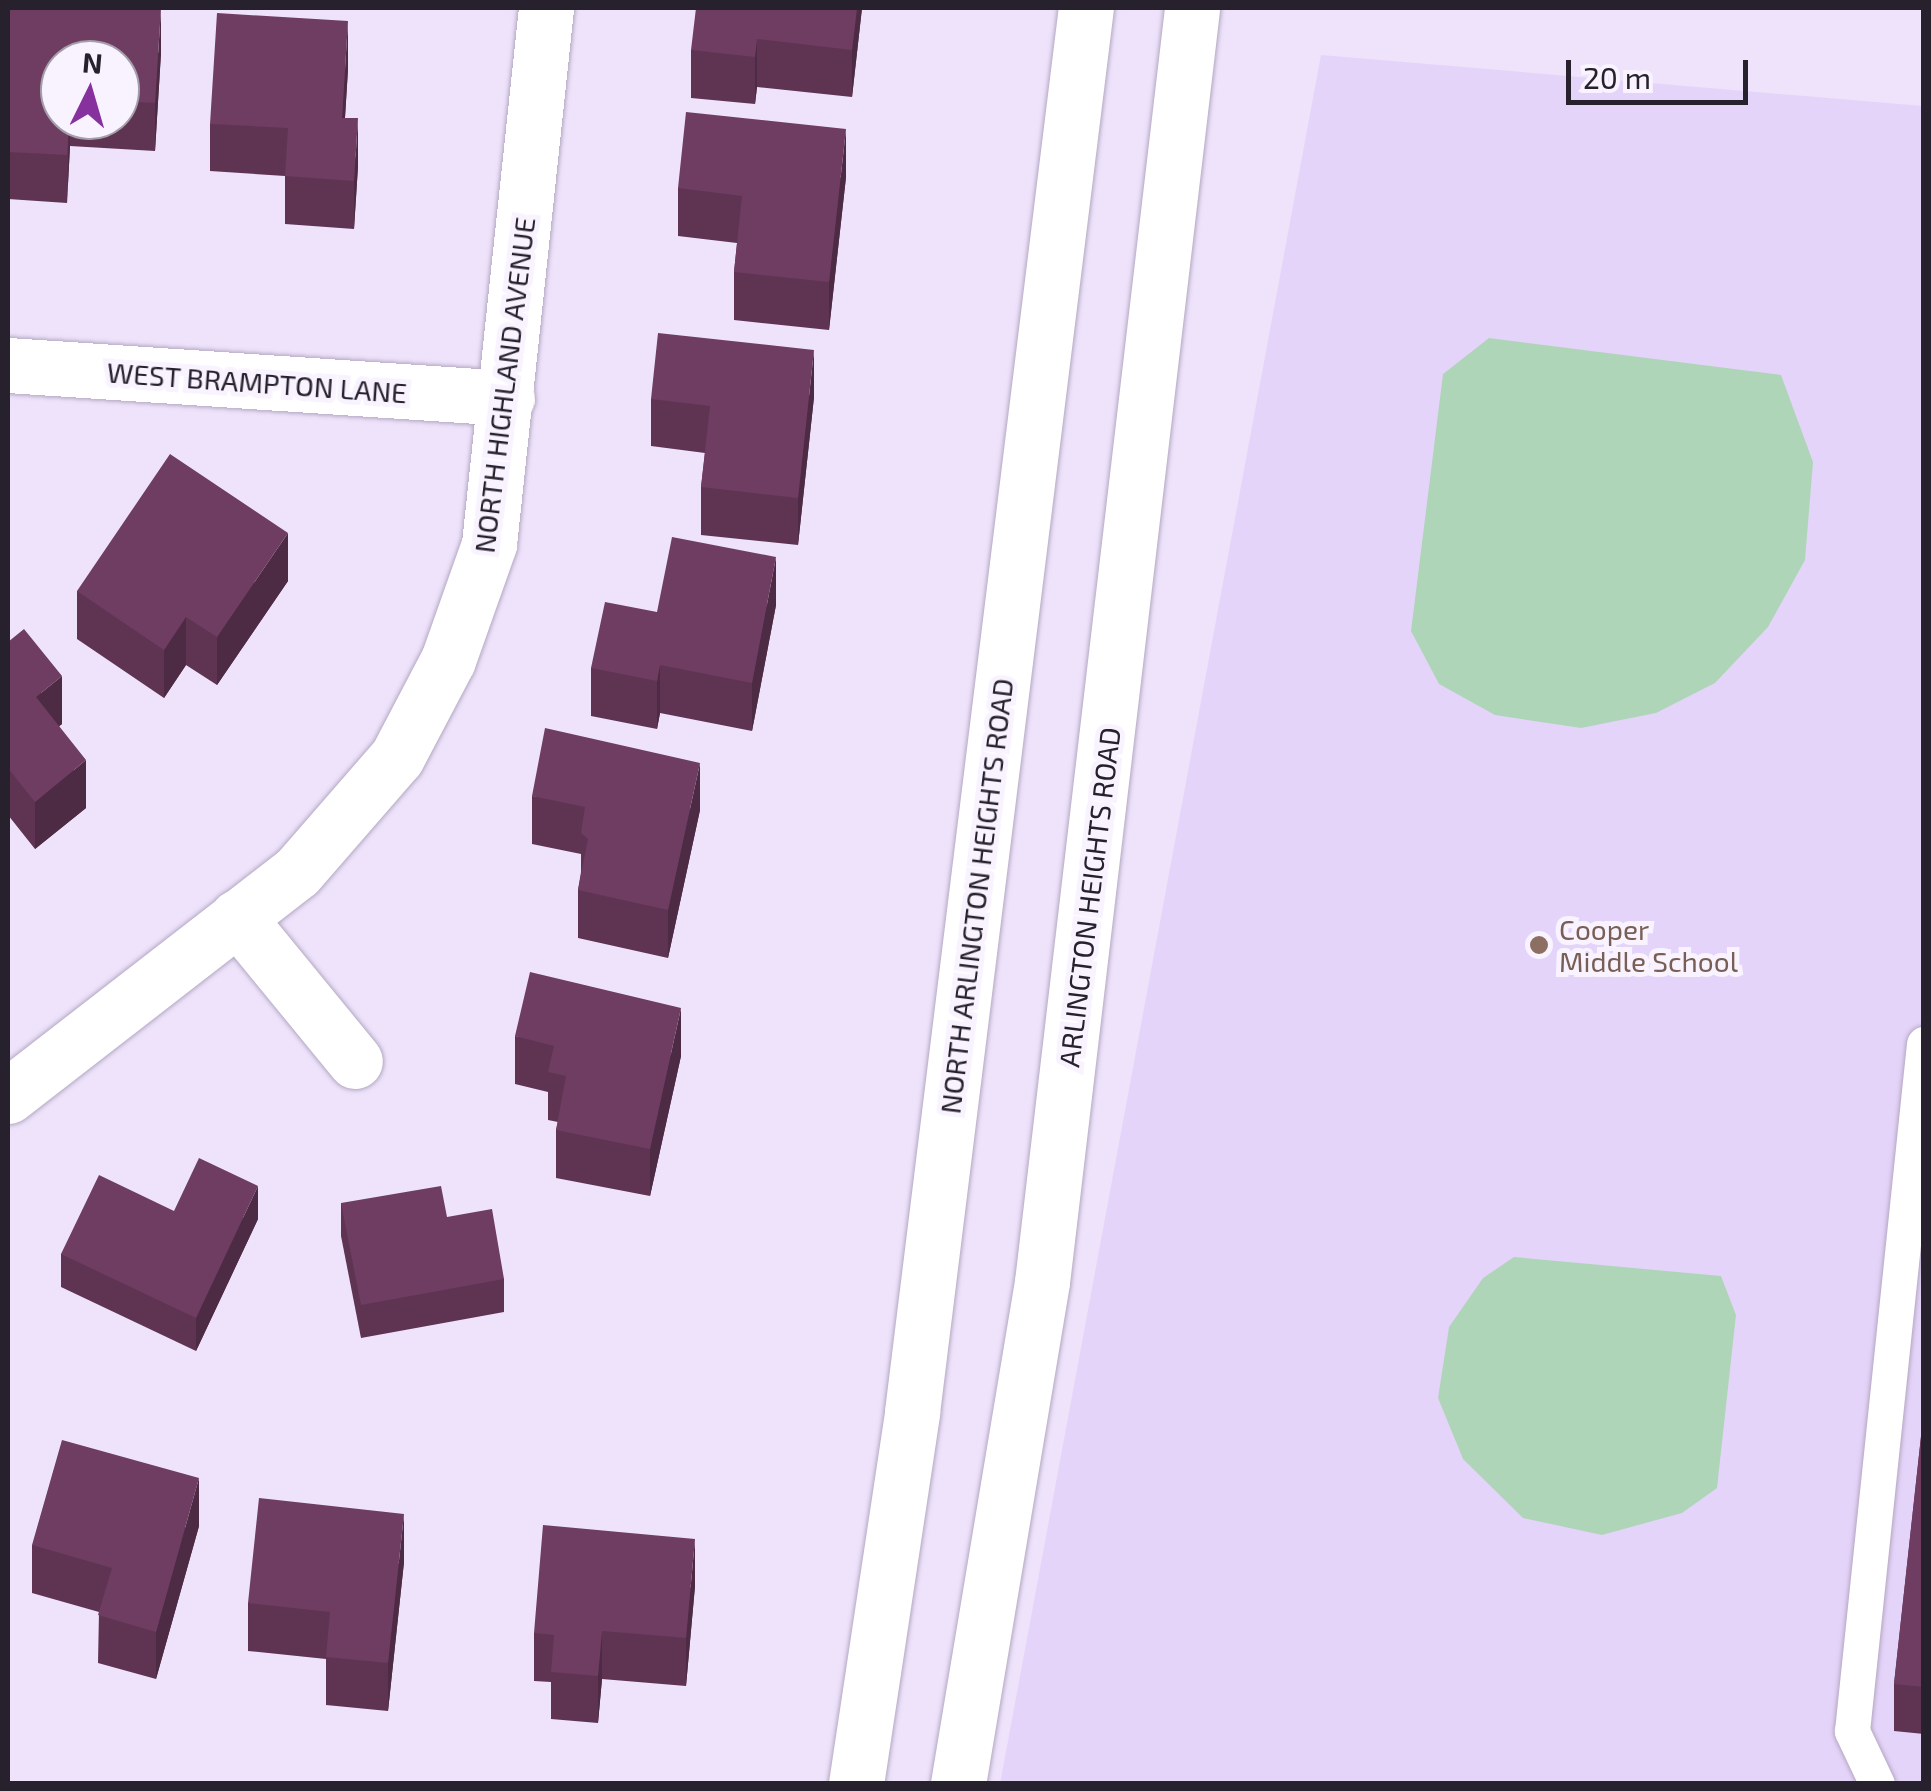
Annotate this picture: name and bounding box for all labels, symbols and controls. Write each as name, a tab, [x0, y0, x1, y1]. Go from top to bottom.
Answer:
north arrow	[40, 40, 140, 140]
scale bar	[1571, 40, 1754, 102]
text: N	[81, 44, 104, 80]
text: 20 m	[1583, 59, 1651, 95]
street label: NORTH HIGHLAND AVENUE	[467, 215, 541, 555]
street label: WEST BRAMPTON LANE	[105, 355, 409, 409]
street label: NORTH ARLINGTON HEIGHTS ROAD	[933, 676, 1019, 1116]
street label: ARLINGTON HEIGHTS ROAD	[1051, 725, 1127, 1069]
place label: Cooper Middle School	[1559, 912, 1738, 978]
marker: Cooper Middle School	[1528, 934, 1550, 956]

